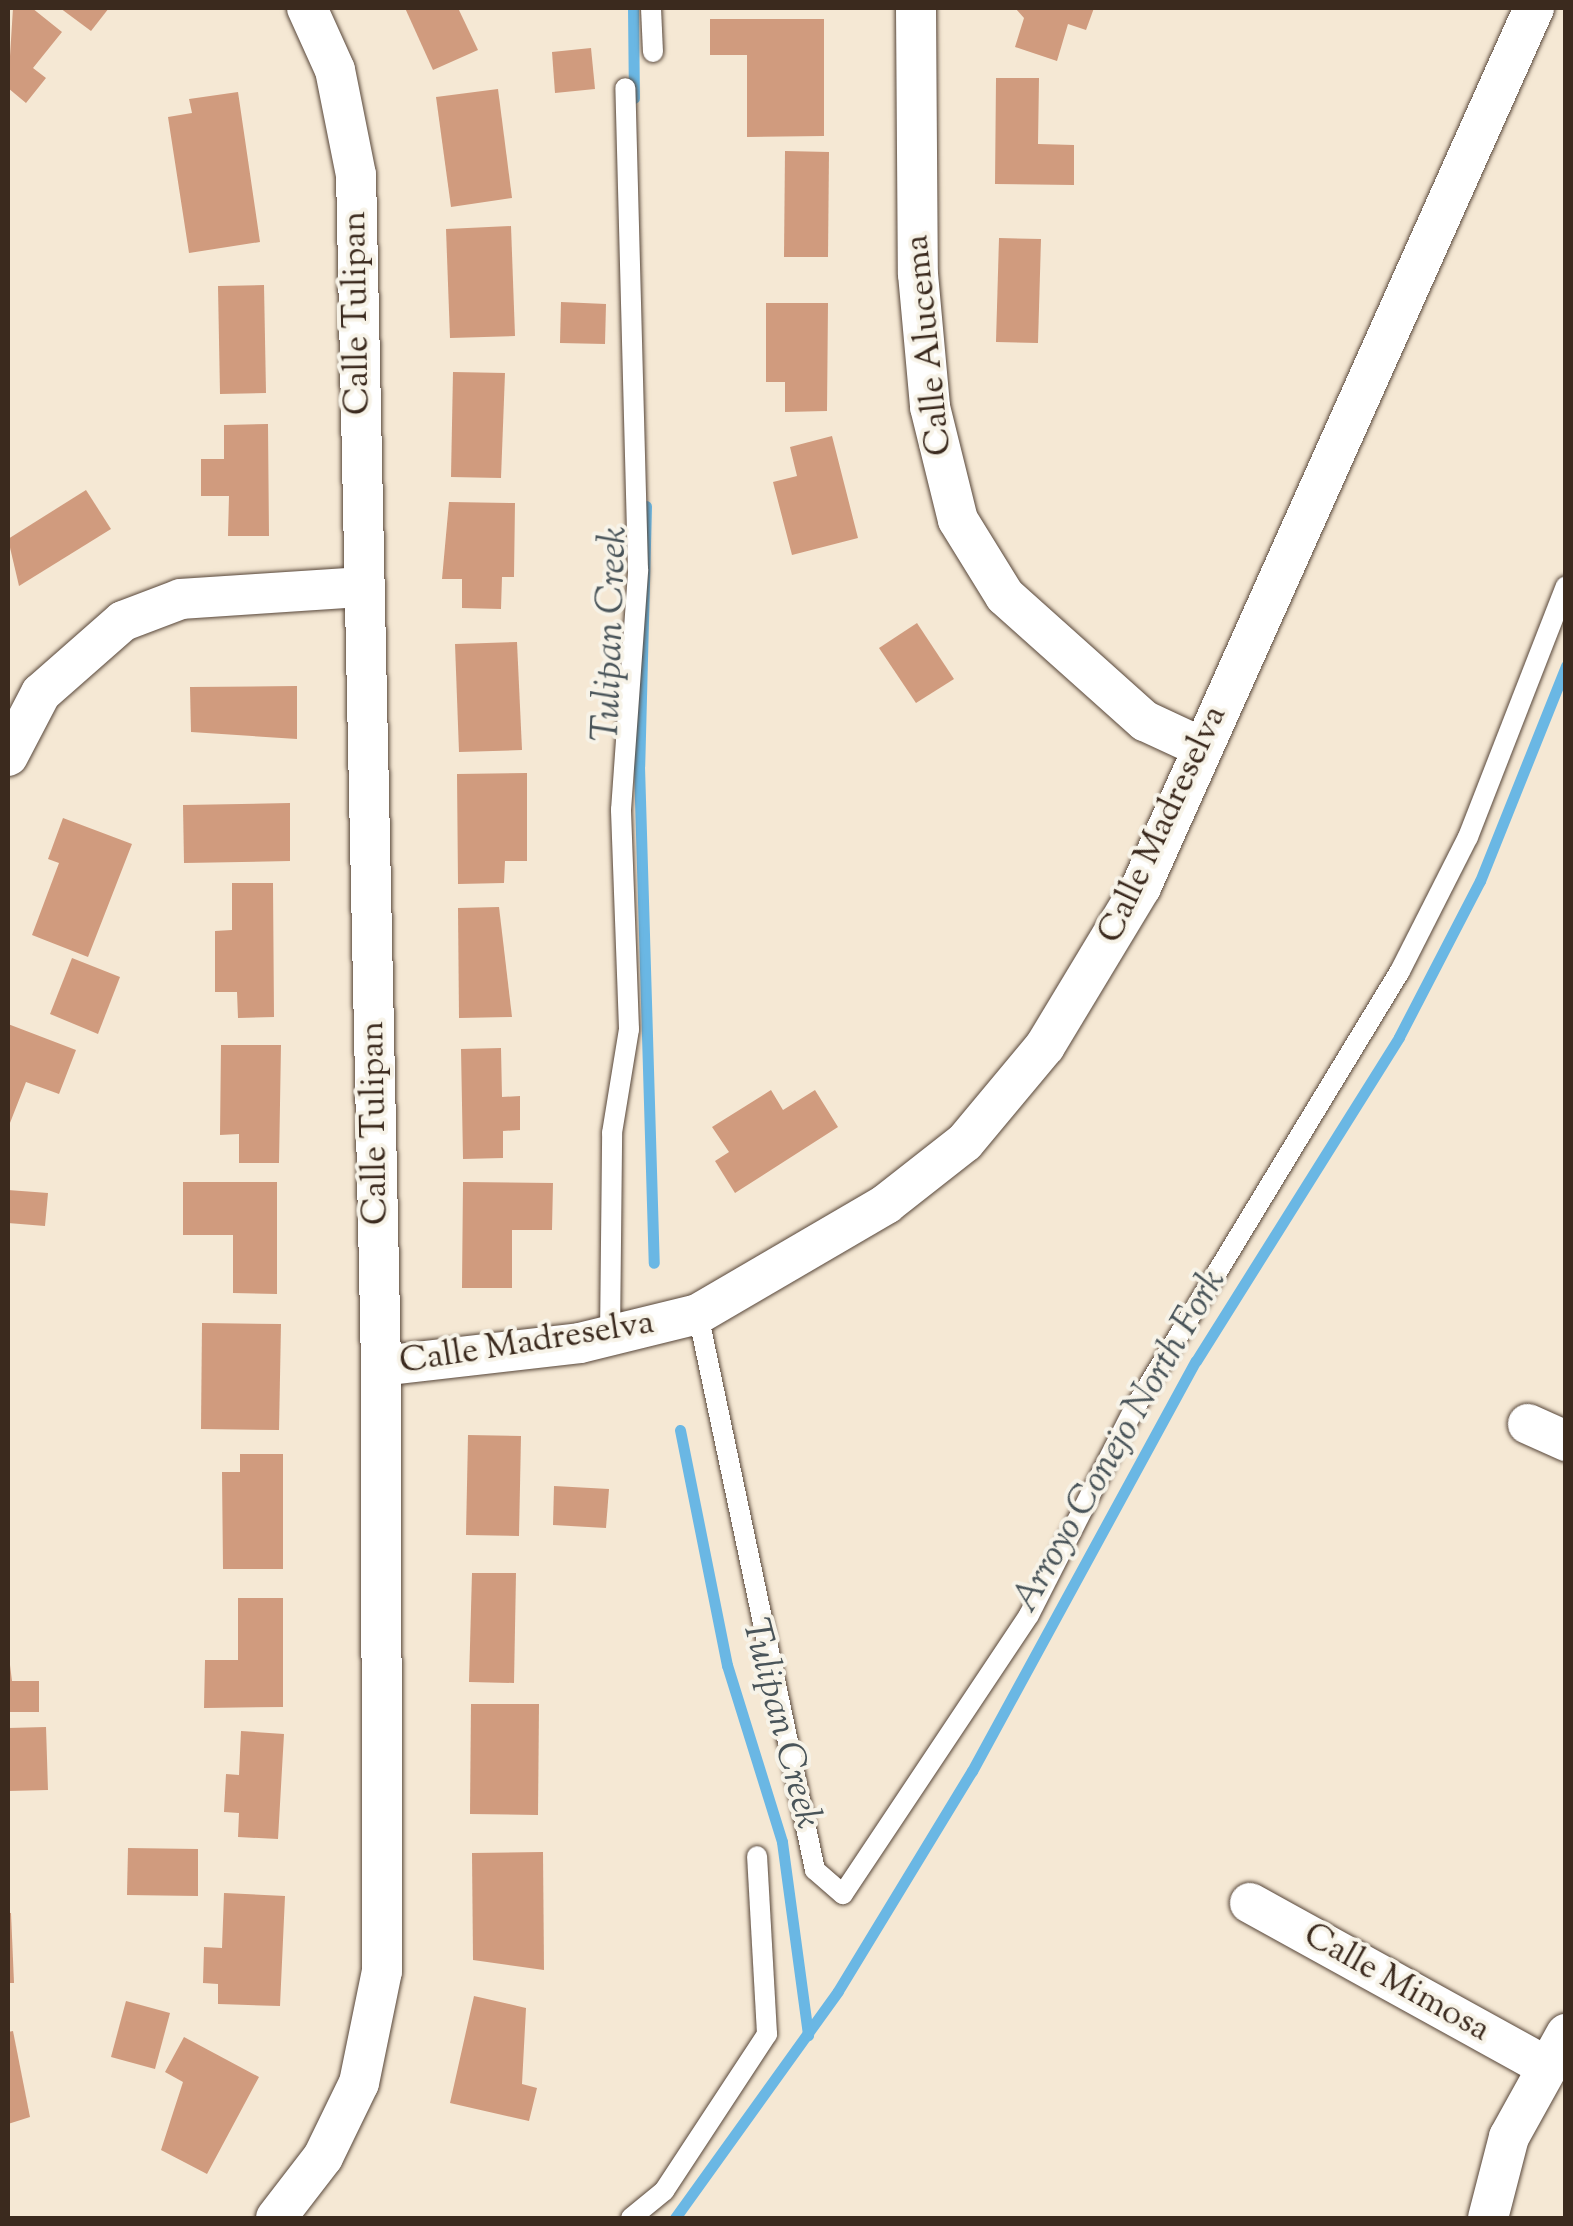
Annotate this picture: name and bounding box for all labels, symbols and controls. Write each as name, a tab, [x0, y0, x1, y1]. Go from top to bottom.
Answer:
street label: Calle Tulipan	[335, 211, 381, 415]
street label: Calle Alucema	[898, 232, 962, 458]
water label: Tulipan Creek	[586, 526, 640, 742]
street label: Calle Madreselva	[1091, 700, 1237, 950]
street label: Calle Tulipan	[353, 1021, 399, 1225]
water label: Arroyo Conejo North Fork	[1004, 1262, 1238, 1622]
street label: Calle Madreselva	[397, 1303, 657, 1385]
water label: Tulipan Creek	[729, 1614, 829, 1834]
street label: Calle Mimosa	[1295, 1916, 1497, 2052]

